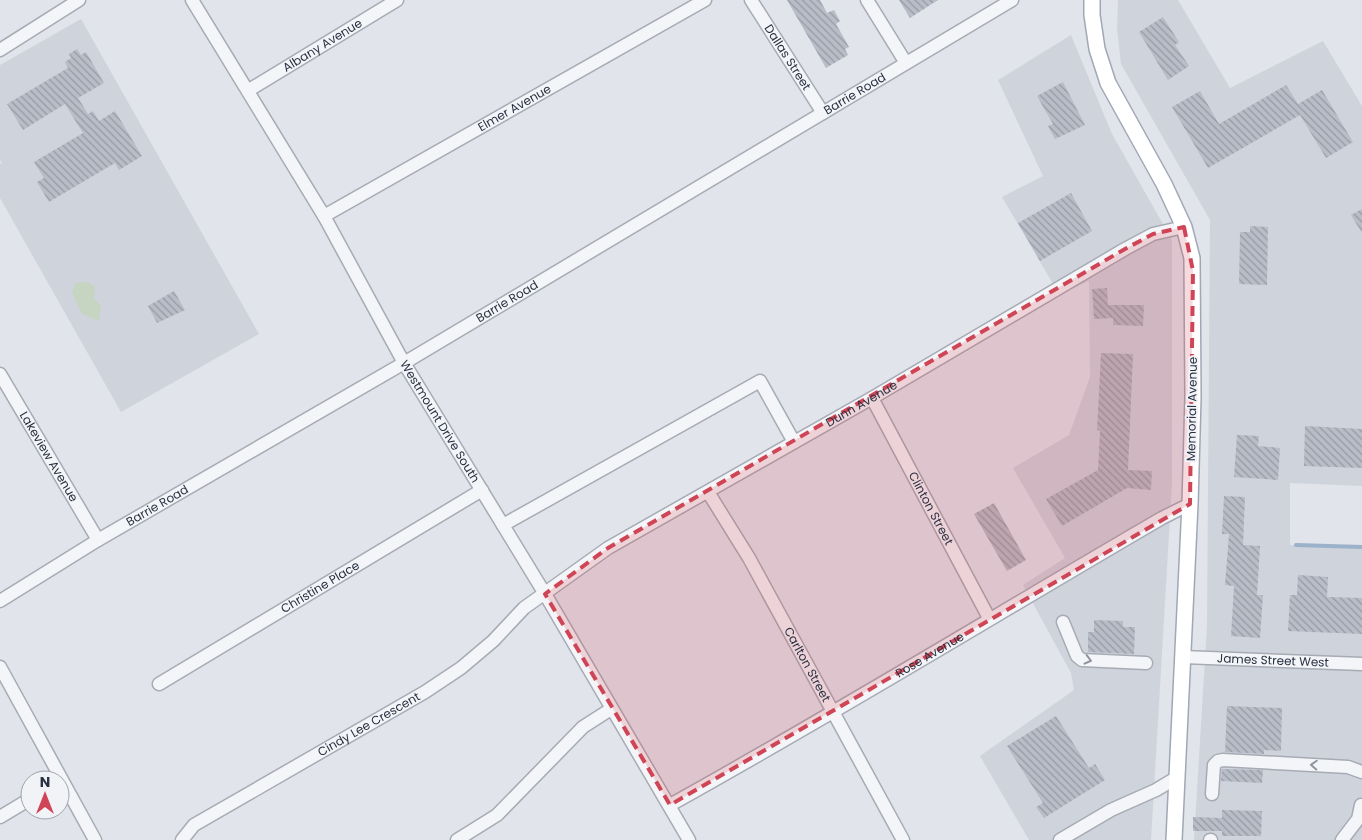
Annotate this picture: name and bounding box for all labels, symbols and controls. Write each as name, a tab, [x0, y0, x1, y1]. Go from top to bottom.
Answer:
street label: Albany Avenue	[279, 14, 365, 76]
street label: Dallas Street	[761, 21, 815, 93]
street label: Barrie Road	[820, 68, 889, 118]
street label: Elmer Avenue	[475, 80, 554, 135]
street label: Barrie Road	[473, 276, 541, 326]
street label: Westmount Drive South	[396, 357, 484, 486]
street label: Memorial Avenue	[1182, 357, 1201, 461]
street label: Dunn Avenue	[822, 376, 900, 431]
street label: Lakeview Avenue	[16, 408, 83, 505]
street label: Clinton Street	[905, 468, 958, 548]
street label: Barrie Road	[123, 481, 191, 530]
street label: Christine Place	[277, 557, 362, 617]
street label: Carlton Street	[780, 624, 835, 705]
street label: Rose Avenue	[892, 628, 967, 682]
street label: James Street West	[1217, 649, 1329, 671]
one-way arrow	[1083, 654, 1092, 665]
street label: Cindy Lee Crescent	[314, 688, 423, 760]
one-way arrow	[1310, 760, 1318, 771]
north arrow	[20, 770, 70, 820]
text: N	[40, 772, 50, 792]

